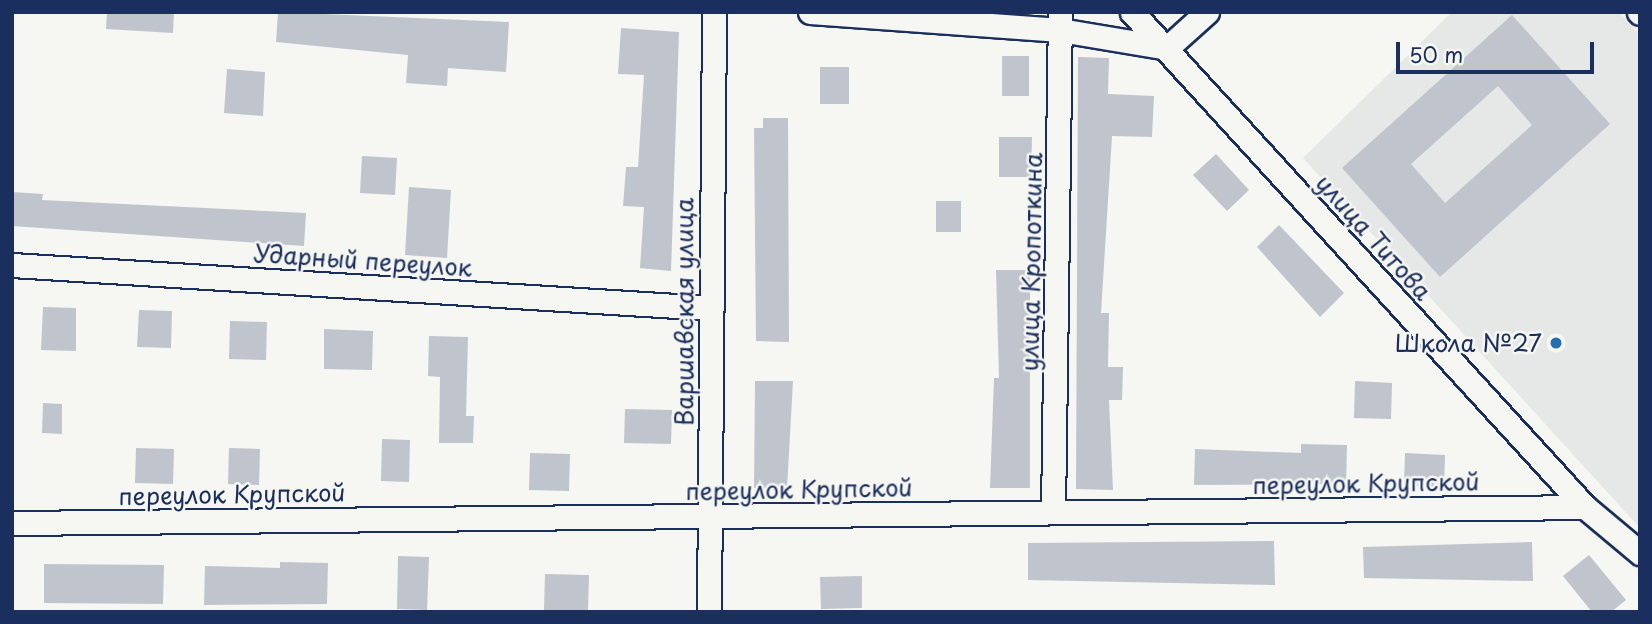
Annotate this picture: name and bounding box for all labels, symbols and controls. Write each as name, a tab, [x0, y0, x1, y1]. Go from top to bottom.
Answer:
scale bar	[1400, 28, 1598, 72]
text: 50 m	[1409, 38, 1463, 70]
street label: улица Кропоткина	[1015, 152, 1047, 372]
street label: улица Титова	[1310, 168, 1438, 306]
street label: Варшавская улица	[670, 197, 698, 427]
street label: Ударный переулок	[252, 238, 474, 282]
place label: Школа №27	[1394, 329, 1542, 357]
marker: Школа №27	[1548, 335, 1564, 351]
street label: переулок Крупской	[1252, 467, 1480, 499]
street label: переулок Крупской	[685, 473, 913, 505]
street label: переулок Крупской	[118, 478, 346, 510]

